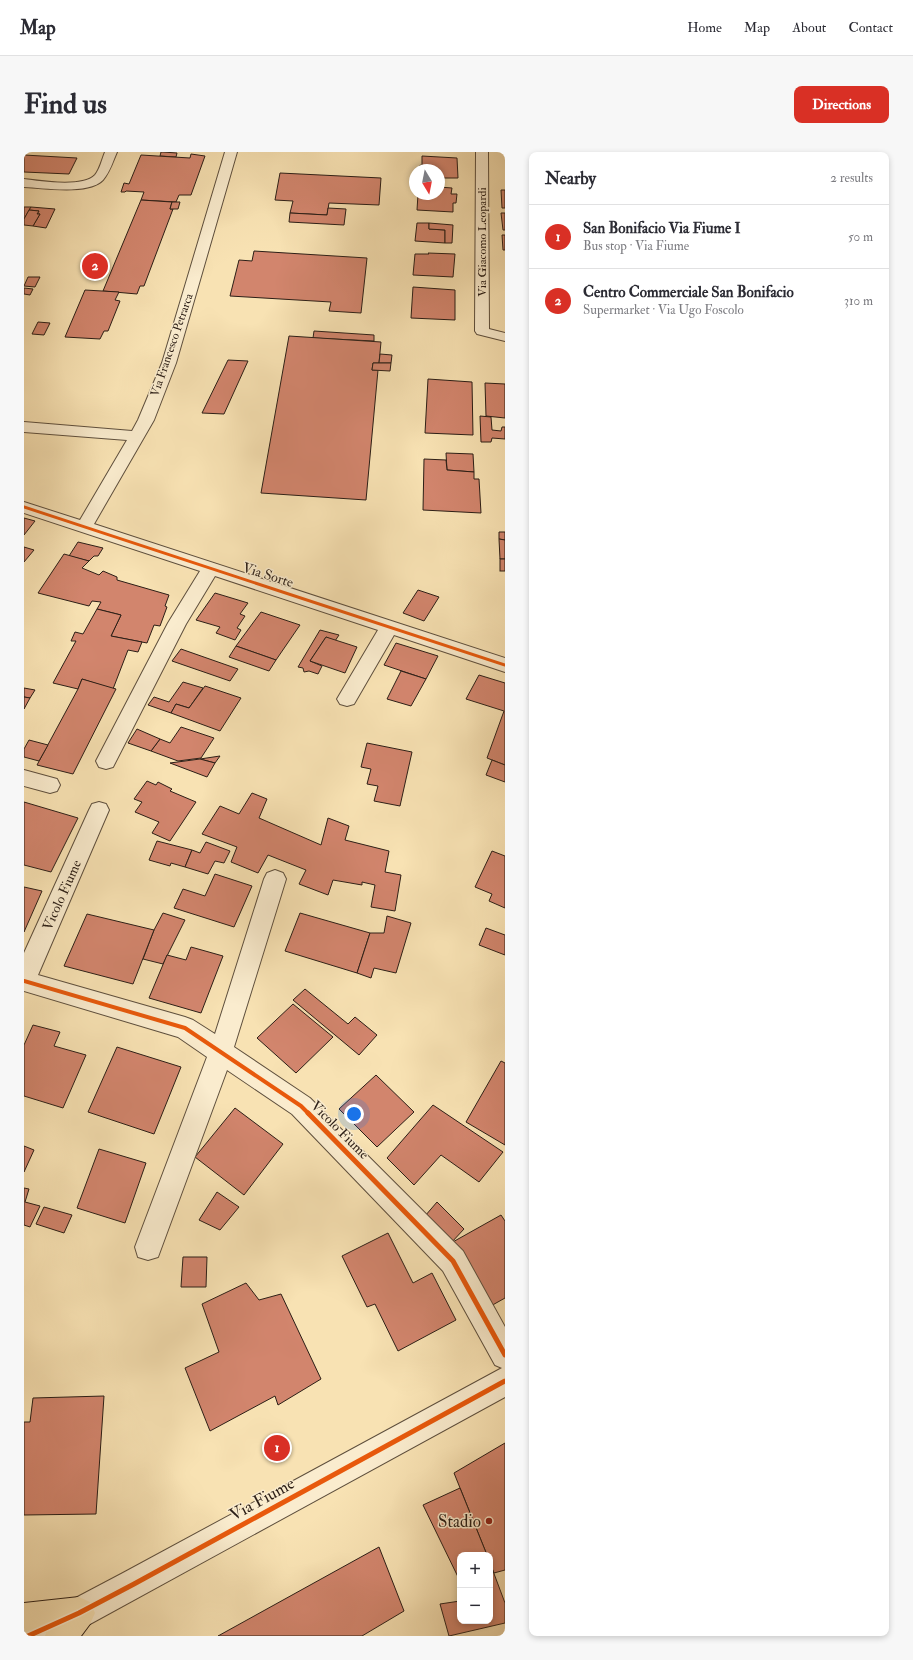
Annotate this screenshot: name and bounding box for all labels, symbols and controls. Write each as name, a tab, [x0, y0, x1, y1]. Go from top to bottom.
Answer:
text: Map	[20, 16, 56, 40]
text: Home	[687, 19, 722, 36]
text: Map	[744, 19, 770, 36]
text: About	[792, 19, 826, 36]
text: Contact	[848, 19, 893, 36]
button: Directions	[794, 86, 889, 123]
text: Find us	[24, 87, 107, 122]
north arrow	[409, 164, 445, 200]
text: Nearby	[545, 168, 596, 189]
text: 2 results	[830, 170, 873, 186]
street label: Via Giacomo Leopardi	[475, 187, 490, 297]
text: San Bonifacio Via Fiume I	[583, 219, 740, 238]
text: 1	[556, 229, 560, 245]
text: 50 m	[848, 229, 873, 245]
text: Bus stop · Via Fiume	[583, 238, 689, 254]
pin: 2	[82, 251, 108, 281]
text: Centro Commerciale San Bonifacio	[583, 283, 794, 302]
street label: Via Francesco Petrarca	[147, 290, 197, 399]
text: 2	[555, 293, 561, 309]
text: 310 m	[844, 293, 873, 309]
text: Supermarket · Via Ugo Foscolo	[583, 302, 744, 318]
street label: Via Sorte	[240, 559, 296, 591]
street label: Vicolo Fiume	[39, 857, 85, 933]
street label: Vicolo Fiume	[307, 1097, 373, 1163]
your location	[344, 1104, 364, 1124]
pin: 1	[264, 1433, 290, 1463]
street label: Via Fiume	[226, 1473, 298, 1525]
place label: Stadio	[438, 1511, 481, 1532]
marker: Stadio	[484, 1516, 494, 1526]
map controls	[457, 1552, 493, 1624]
button: +	[457, 1552, 493, 1588]
button: −	[457, 1588, 493, 1624]

